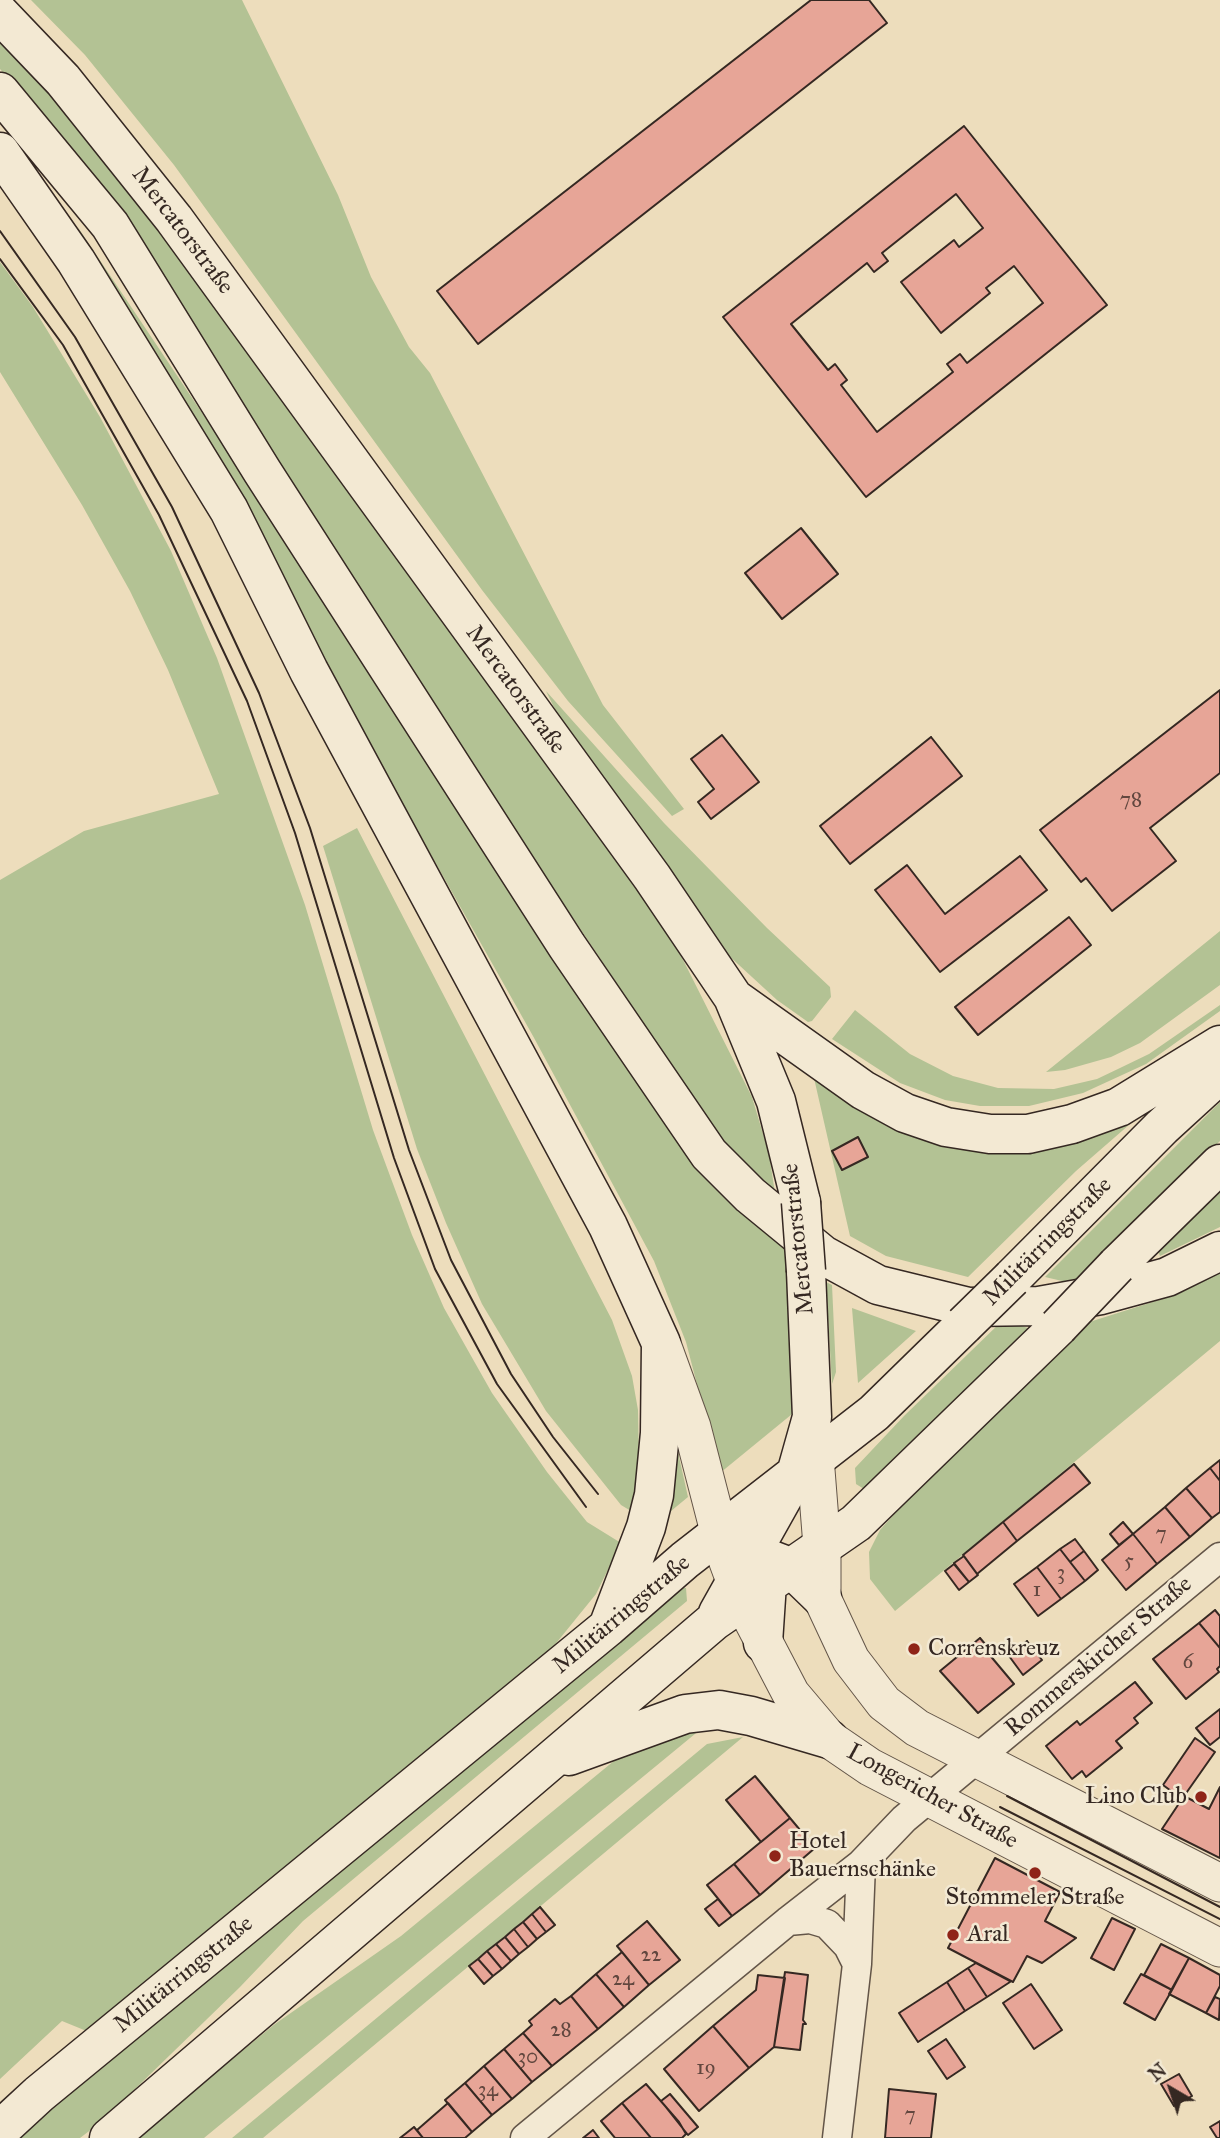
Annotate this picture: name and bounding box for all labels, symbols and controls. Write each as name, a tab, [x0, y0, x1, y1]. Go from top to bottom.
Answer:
street label: Mercatorstraße	[125, 162, 239, 300]
street label: Mercatorstraße	[459, 620, 571, 760]
house number: 78	[1120, 788, 1142, 814]
street label: Mercatorstraße	[777, 1162, 821, 1316]
street label: Militärringstraße	[978, 1172, 1118, 1312]
house number: 7	[1155, 1522, 1167, 1548]
street label: Militärringstraße	[547, 1549, 697, 1681]
house number: 5	[1124, 1549, 1134, 1575]
house number: 3	[1057, 1561, 1065, 1587]
street label: Rommerskircher Straße	[1000, 1570, 1198, 1744]
house number: 1	[1033, 1578, 1041, 1604]
place label: Correnskreuz	[928, 1635, 1060, 1663]
marker: Correnskreuz	[906, 1641, 922, 1657]
house number: 6	[1183, 1650, 1193, 1676]
street label: Longericher Straße	[841, 1738, 1023, 1856]
place label: Lino Club	[1085, 1783, 1187, 1811]
marker: Lino Club	[1193, 1789, 1209, 1805]
place label: Hotel Bauernschänke	[789, 1828, 936, 1884]
marker: Hotel Bauernschänke	[767, 1848, 783, 1864]
marker: Stommeler Straße	[1027, 1865, 1043, 1881]
place label: Stommeler Straße	[945, 1884, 1125, 1912]
street label: Militärringstraße	[109, 1910, 259, 2040]
place label: Aral	[967, 1921, 1009, 1949]
marker: Aral	[945, 1927, 961, 1943]
house number: 22	[641, 1943, 661, 1969]
house number: 24	[612, 1967, 634, 1993]
house number: 28	[550, 2018, 572, 2044]
house number: 30	[518, 2045, 538, 2071]
north arrow	[1136, 2054, 1206, 2124]
house number: 19	[696, 2056, 716, 2082]
text: N	[1144, 2058, 1171, 2086]
house number: 34	[478, 2078, 498, 2104]
house number: 7	[904, 2103, 916, 2129]

